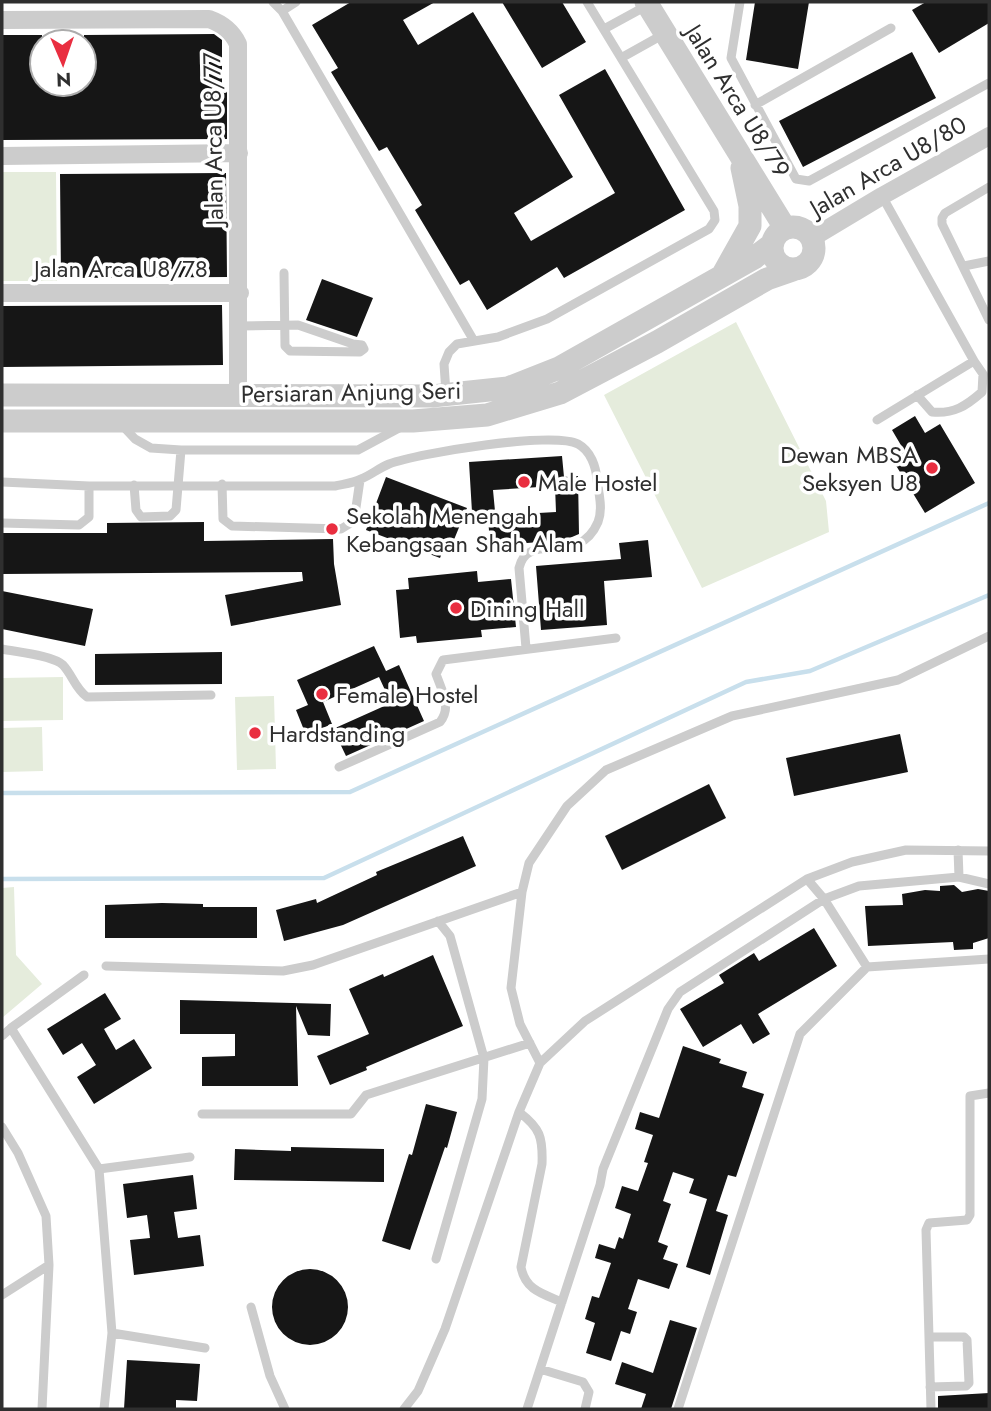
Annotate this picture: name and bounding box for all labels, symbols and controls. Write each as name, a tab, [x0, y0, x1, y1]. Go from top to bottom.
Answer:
street label: Jalan Arca U8/79	[675, 15, 799, 184]
north arrow	[28, 28, 98, 98]
street label: Jalan Arca U8/77	[194, 52, 232, 229]
text: N	[56, 66, 72, 93]
street label: Jalan Arca U8/80	[801, 107, 973, 227]
street label: Jalan Arca U8/78	[31, 251, 208, 286]
street label: Persiaran Anjung Seri	[240, 373, 462, 411]
place label: Dewan MBSA Seksyen U8	[780, 437, 918, 500]
marker: Dewan MBSA Seksyen U8	[924, 460, 940, 476]
place label: Male Hostel	[538, 465, 658, 500]
marker: Male Hostel	[516, 474, 532, 490]
place label: Sekolah Menengah Kebangsaan Shah Alam	[346, 498, 584, 561]
marker: Sekolah Menengah Kebangsaan Shah Alam	[324, 521, 340, 537]
place label: Dining Hall	[470, 591, 585, 626]
marker: Dining Hall	[448, 600, 464, 616]
place label: Female Hostel	[336, 677, 479, 712]
marker: Female Hostel	[314, 686, 330, 702]
place label: Hardstanding	[269, 716, 405, 751]
marker: Hardstanding	[247, 725, 263, 741]

